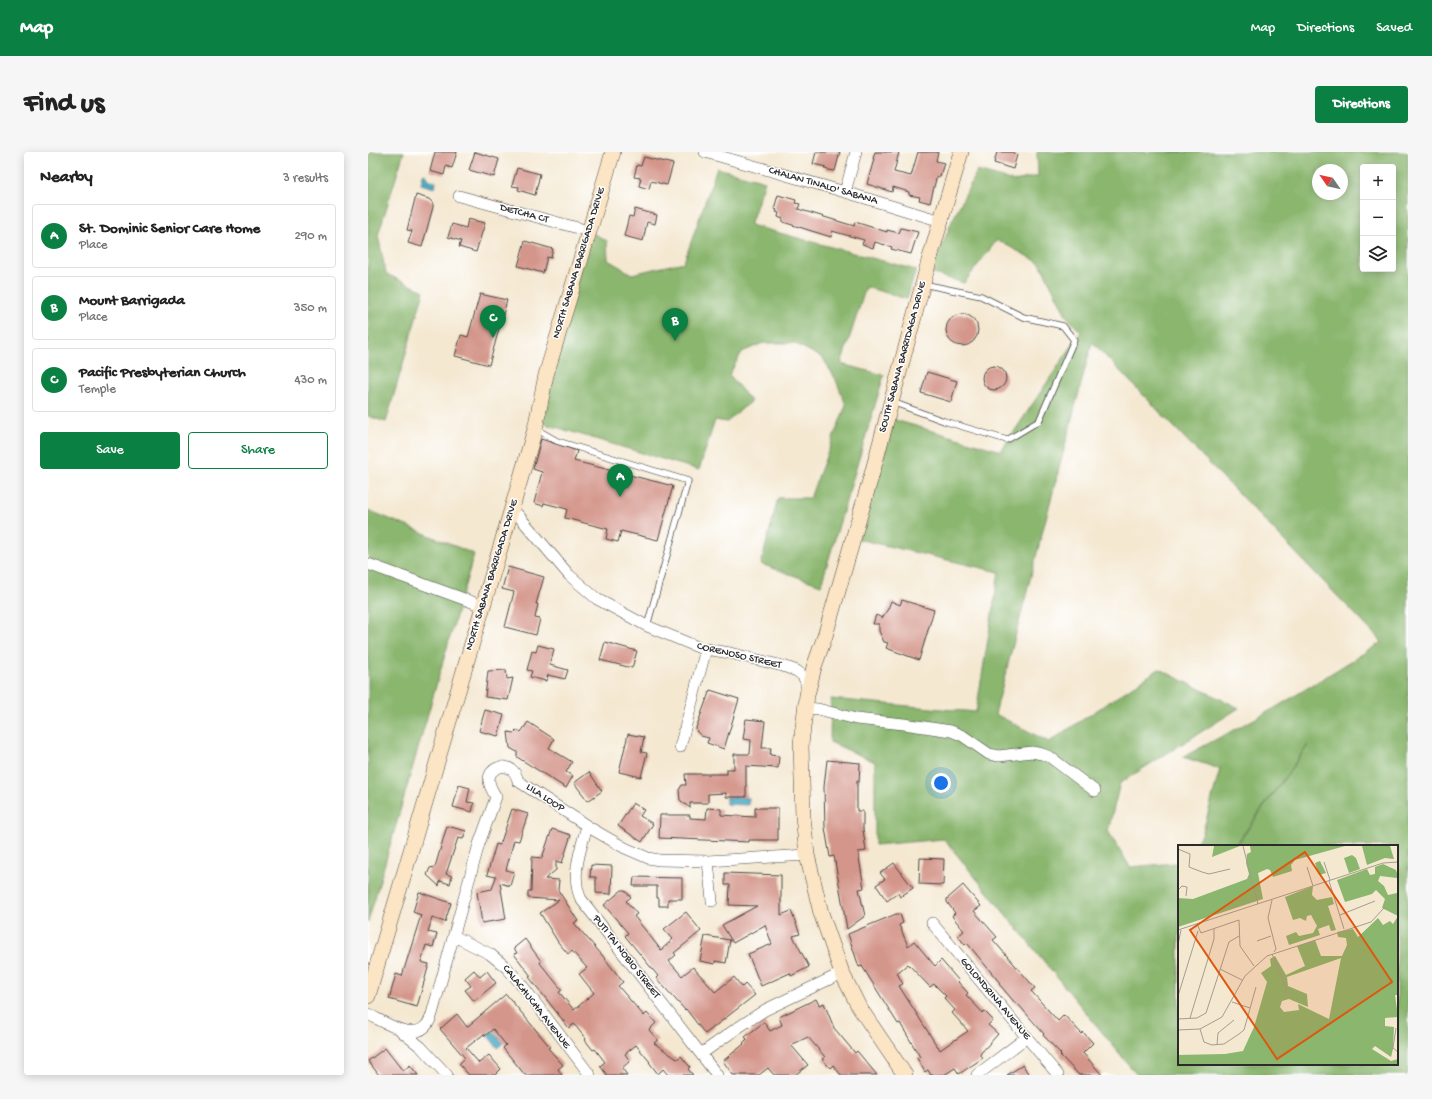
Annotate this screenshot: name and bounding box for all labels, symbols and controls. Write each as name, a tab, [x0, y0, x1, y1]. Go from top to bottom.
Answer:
text: Map	[20, 17, 53, 40]
text: Map	[1251, 20, 1275, 37]
text: Directions	[1297, 20, 1354, 37]
text: Saved	[1376, 20, 1412, 37]
button: Directions	[1315, 86, 1408, 123]
text: Find us	[24, 88, 104, 121]
north arrow	[1312, 164, 1348, 200]
map controls	[1360, 164, 1396, 272]
button: +	[1360, 164, 1396, 200]
street label: CHALAN TINALO' SABANA	[767, 165, 879, 207]
text: Nearby	[40, 168, 93, 188]
text: 3 results	[283, 171, 328, 186]
street label: NORTH SABANA BARRIGADA DRIVE	[550, 185, 608, 340]
button: −	[1360, 200, 1396, 236]
street label: DETCHA CT	[497, 202, 550, 226]
text: St. Dominic Senior Care Home	[79, 220, 260, 238]
text: A	[50, 229, 58, 244]
text: 290 m	[294, 229, 327, 244]
button: layers	[1360, 236, 1396, 272]
text: Place	[79, 238, 107, 253]
street label: SOUTH SABANA BARRIDAGA DRIVE	[877, 279, 929, 434]
text: Mount Barrigada	[79, 292, 185, 310]
text: B	[51, 301, 57, 316]
text: 350 m	[294, 301, 327, 316]
pin: C	[480, 305, 506, 338]
pin: B	[662, 308, 688, 341]
text: Place	[79, 310, 107, 325]
text: Pacific Presbyterian Church	[79, 364, 246, 382]
text: C	[50, 373, 58, 388]
text: 430 m	[294, 373, 327, 388]
text: Temple	[79, 382, 116, 397]
button: Save	[40, 432, 180, 469]
button: Share	[188, 432, 328, 469]
pin: A	[607, 464, 633, 497]
street label: NORTH SABANA BARRIGADA DRIVE	[463, 497, 521, 652]
street label: CORENOSO STREET	[696, 640, 783, 672]
your location	[931, 773, 951, 793]
street label: LILA LOOP	[524, 781, 567, 815]
inset map	[1178, 845, 1398, 1065]
street label: PUTI TAI NOBIO STREET	[589, 912, 663, 1002]
street label: GOLONDRINA AVENUE	[957, 956, 1033, 1043]
street label: CALACHUCHA AVENUE	[500, 963, 573, 1052]

